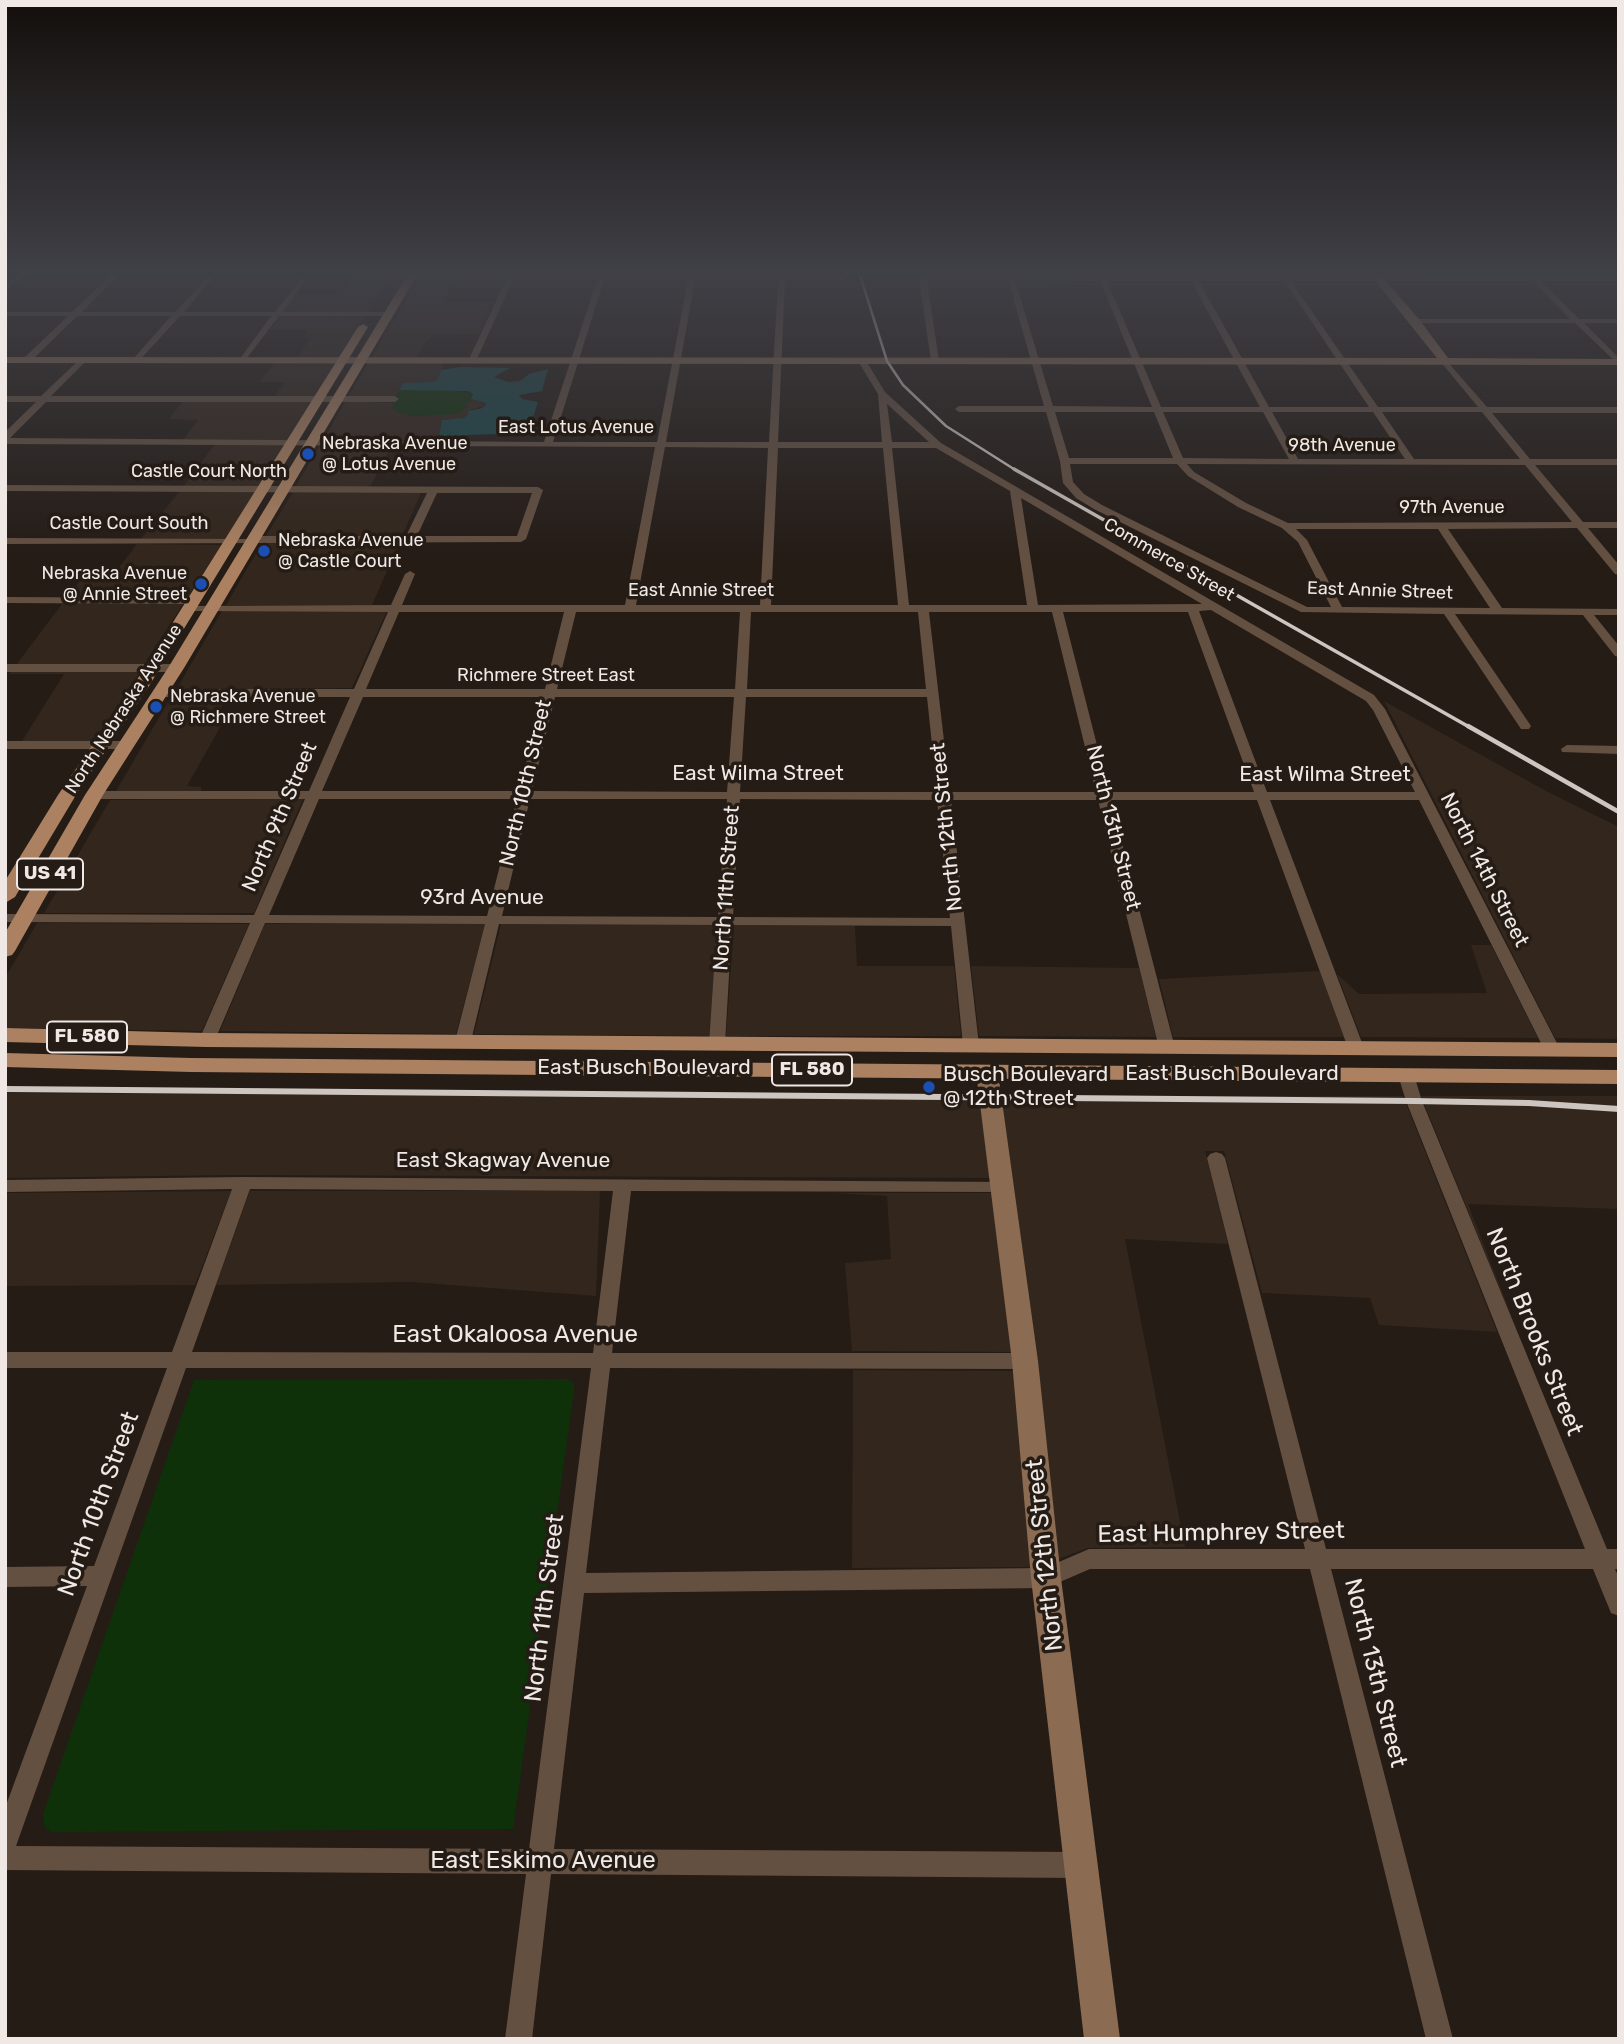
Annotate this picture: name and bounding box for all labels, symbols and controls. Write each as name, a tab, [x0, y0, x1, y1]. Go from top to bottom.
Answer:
street label: East Lotus Avenue	[498, 417, 654, 439]
place label: Nebraska Avenue @ Lotus Avenue	[322, 433, 468, 476]
street label: 98th Avenue	[1288, 435, 1396, 457]
marker: Nebraska Avenue @ Lotus Avenue	[300, 446, 316, 462]
street label: Castle Court North	[131, 461, 287, 483]
street label: 97th Avenue	[1399, 497, 1505, 519]
street label: Castle Court South	[50, 513, 208, 535]
street label: Commerce Street	[1100, 514, 1238, 606]
place label: Nebraska Avenue @ Castle Court	[278, 530, 424, 572]
marker: Nebraska Avenue @ Castle Court	[256, 543, 272, 559]
place label: Nebraska Avenue @ Annie Street	[41, 563, 187, 606]
marker: Nebraska Avenue @ Annie Street	[193, 576, 209, 592]
street label: East Annie Street	[1307, 578, 1453, 604]
street label: East Annie Street	[628, 580, 774, 602]
street label: North Nebraska Avenue	[61, 620, 187, 798]
street label: Richmere Street East	[457, 665, 635, 687]
place label: Nebraska Avenue @ Richmere Street	[170, 686, 326, 728]
street label: North 10th Street	[495, 697, 557, 869]
marker: Nebraska Avenue @ Richmere Street	[148, 699, 164, 715]
street label: North 9th Street	[237, 738, 323, 896]
street label: North 12th Street	[926, 742, 968, 912]
street label: North 13th Street	[1080, 743, 1146, 913]
street label: East Wilma Street	[672, 761, 844, 787]
street label: East Wilma Street	[1239, 762, 1411, 788]
street label: North 14th Street	[1434, 789, 1534, 951]
street label: North 11th Street	[709, 805, 745, 971]
road number: US 41	[17, 859, 83, 890]
street label: 93rd Avenue	[420, 885, 544, 911]
road number: FL 580	[47, 1021, 127, 1052]
road number: FL 580	[772, 1054, 852, 1086]
street label: East Busch Boulevard	[537, 1055, 751, 1081]
street label: East Busch Boulevard	[1125, 1061, 1339, 1087]
place label: Busch Boulevard @ 12th Street	[943, 1062, 1108, 1112]
marker: Busch Boulevard @ 12th Street	[921, 1079, 937, 1095]
street label: East Skagway Avenue	[396, 1148, 610, 1174]
street label: North Brooks Street	[1479, 1224, 1589, 1440]
street label: East Okaloosa Avenue	[392, 1321, 638, 1349]
street label: North 10th Street	[52, 1408, 146, 1600]
street label: North 12th Street	[1021, 1457, 1069, 1653]
street label: North 11th Street	[519, 1512, 571, 1704]
street label: East Humphrey Street	[1097, 1516, 1345, 1550]
street label: North 13th Street	[1338, 1576, 1412, 1770]
street label: East Eskimo Avenue	[430, 1847, 656, 1875]

